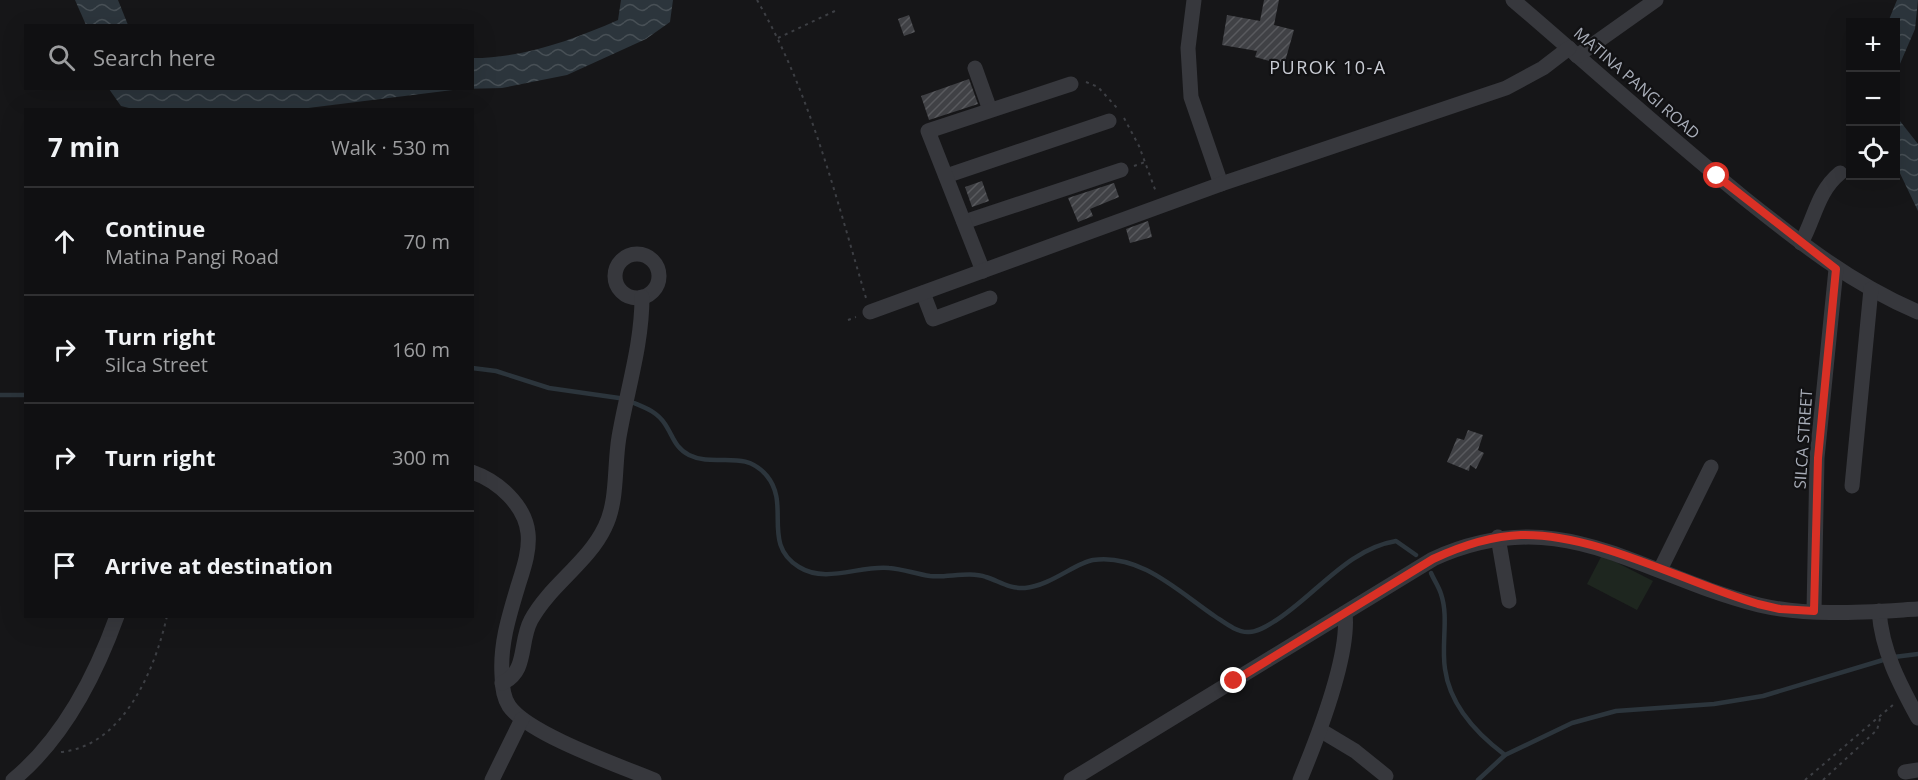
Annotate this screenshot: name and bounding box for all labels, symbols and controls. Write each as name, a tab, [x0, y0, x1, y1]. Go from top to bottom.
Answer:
map controls	[1846, 18, 1900, 180]
button: +	[1846, 18, 1900, 72]
street label: MATINA PANGI ROAD	[1569, 22, 1705, 144]
search box	[24, 24, 474, 90]
icon: search	[45, 41, 78, 74]
text: Search here	[93, 42, 216, 72]
district label: PUROK 10-A	[1269, 55, 1387, 79]
button: −	[1846, 72, 1900, 126]
button: locate	[1846, 126, 1900, 180]
text: 7 min	[48, 129, 120, 165]
text: Walk · 530 m	[331, 134, 450, 161]
route start	[1703, 162, 1729, 188]
text: Continue	[105, 213, 205, 243]
icon: ahead	[48, 225, 81, 258]
text: 70 m	[403, 228, 450, 255]
text: Matina Pangi Road	[105, 243, 279, 270]
text: Turn right	[105, 321, 216, 351]
icon: right	[48, 333, 81, 366]
text: 160 m	[392, 336, 450, 363]
text: Silca Street	[105, 351, 208, 378]
street label: SILCA STREET	[1789, 388, 1817, 490]
icon: right	[48, 441, 81, 474]
text: Turn right	[105, 442, 216, 472]
text: 300 m	[392, 444, 450, 471]
icon: arrive	[48, 549, 81, 582]
text: Arrive at destination	[105, 550, 333, 580]
route end	[1220, 667, 1246, 693]

